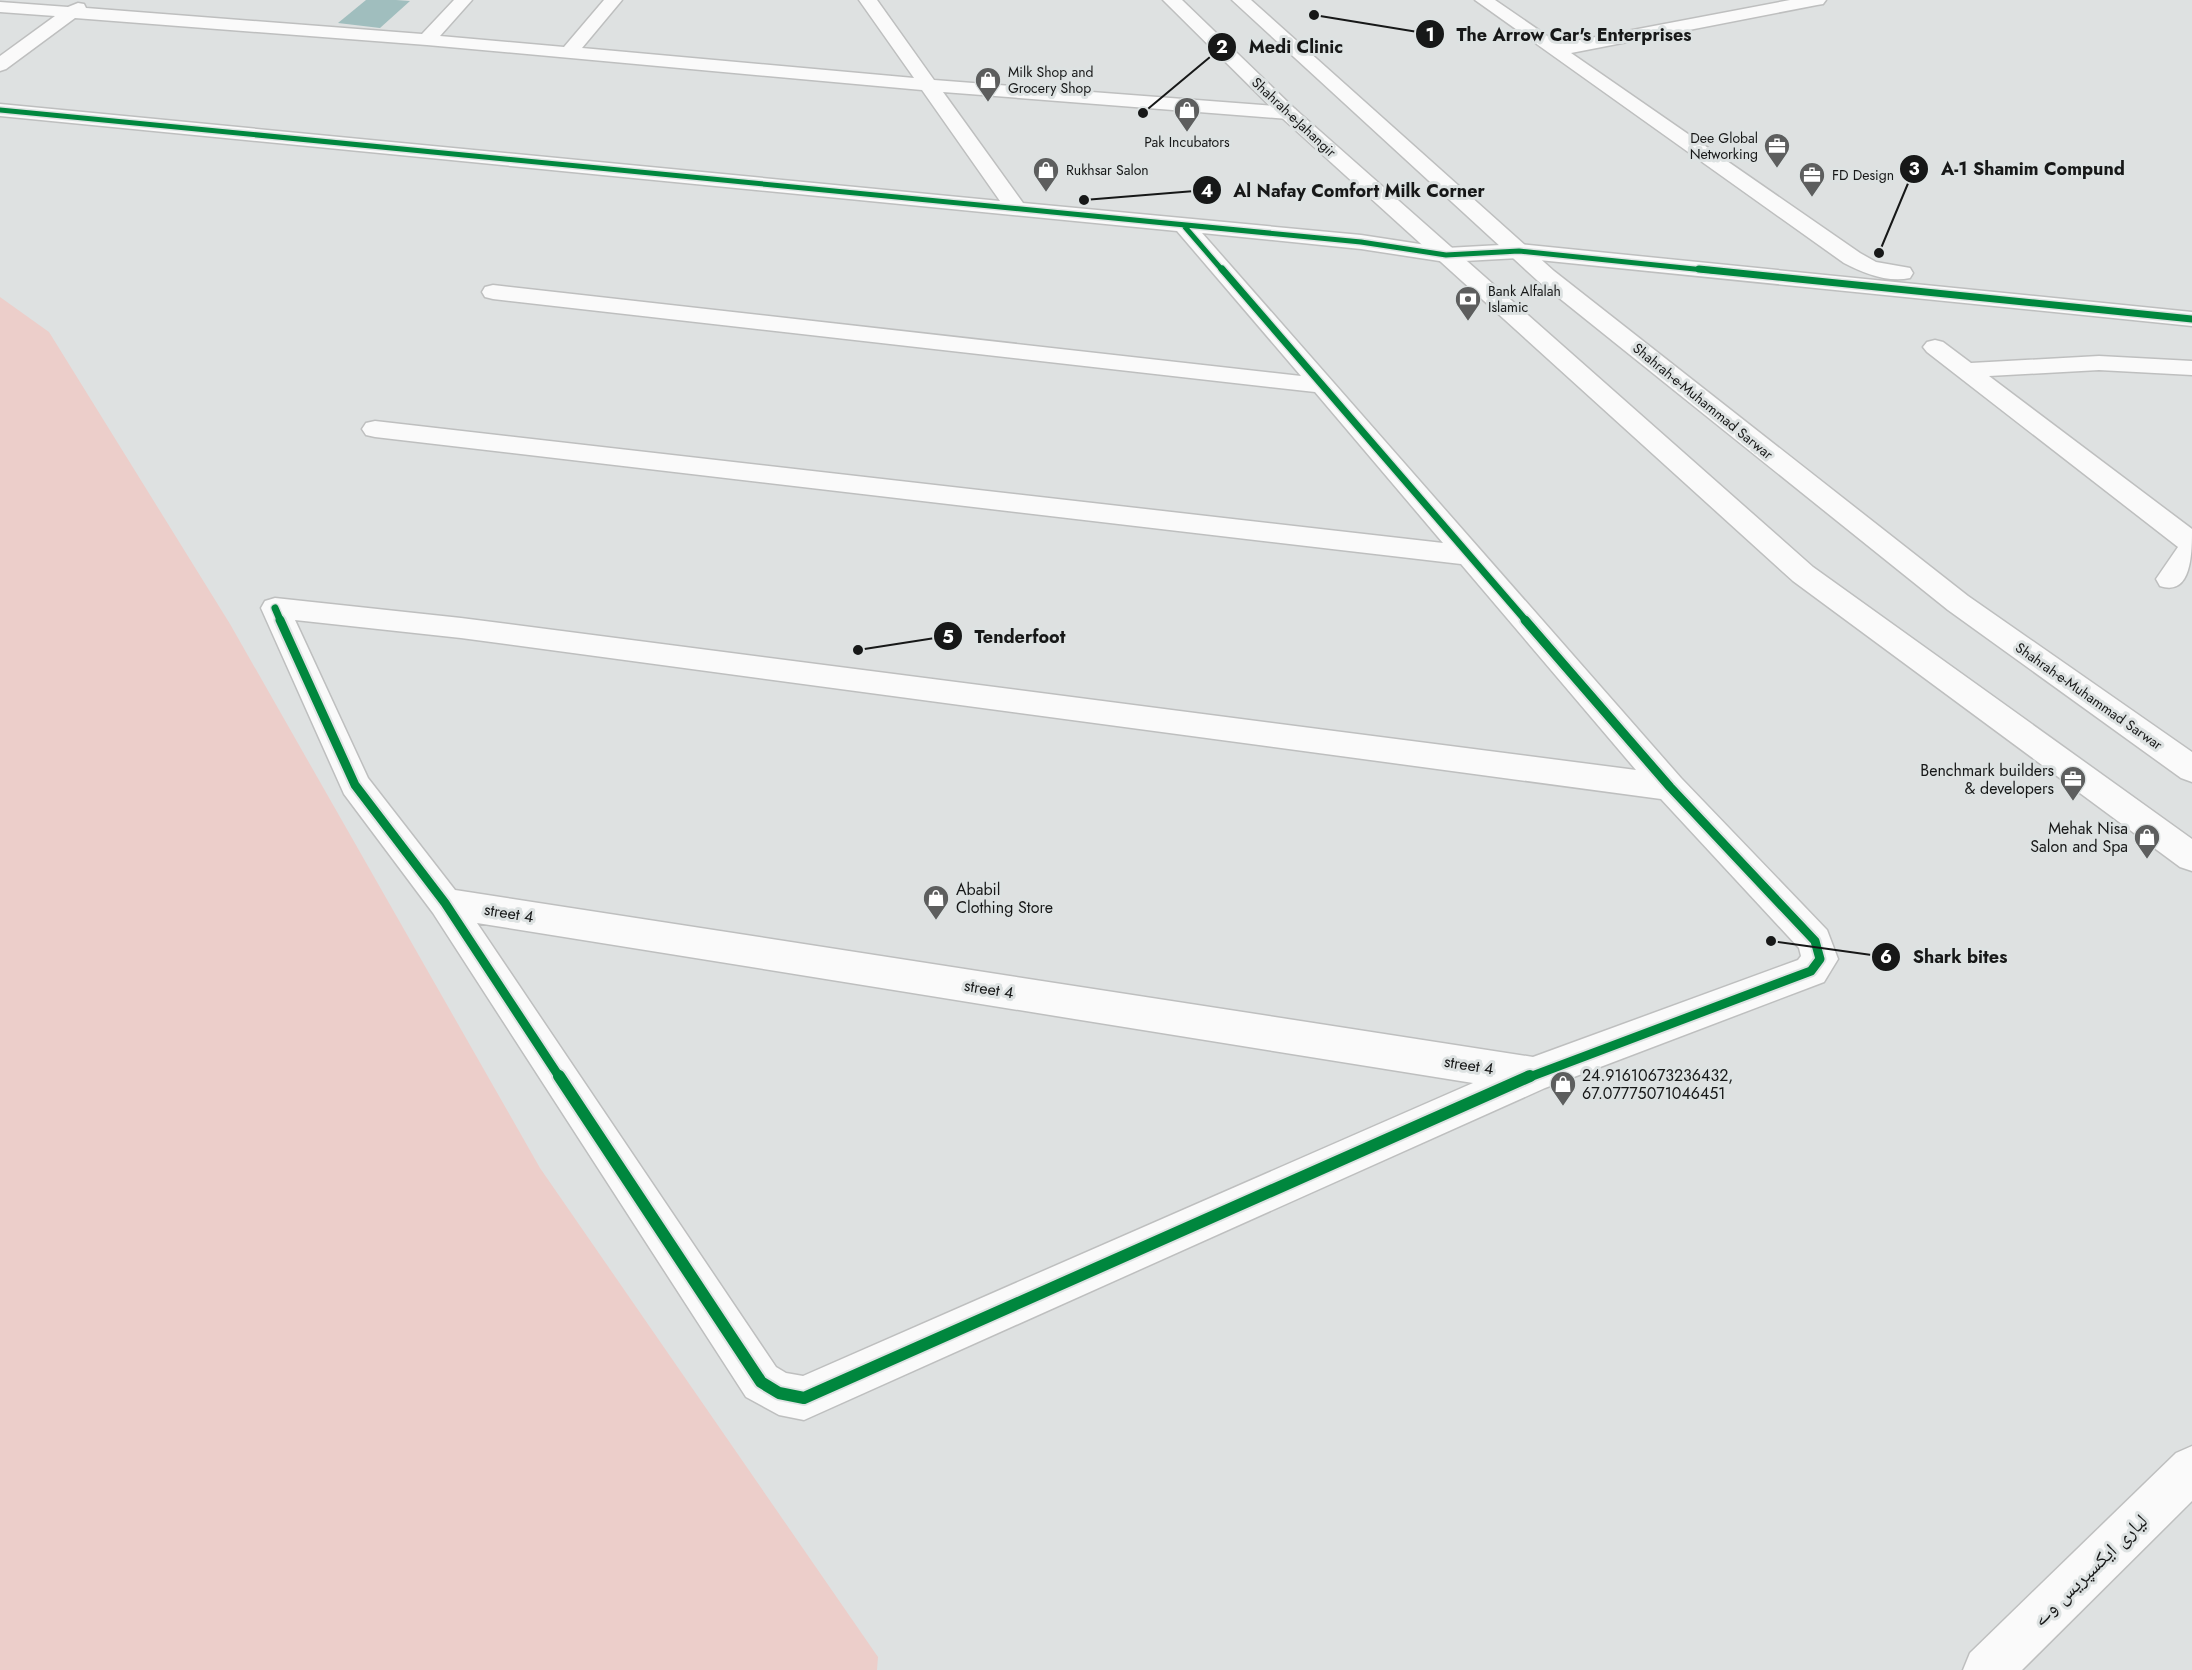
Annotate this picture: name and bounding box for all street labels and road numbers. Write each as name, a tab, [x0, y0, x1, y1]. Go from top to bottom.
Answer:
street label: Shahrah-e-Jahangir	[1247, 73, 1341, 162]
street label: Shahrah-e-Muhammad Sarwar	[1629, 338, 1778, 464]
street label: Shahrah-e-Muhammad Sarwar	[2011, 638, 2167, 755]
street label: street 4	[483, 898, 535, 928]
street label: street 4	[963, 974, 1015, 1004]
street label: street 4	[1443, 1050, 1495, 1080]
street label: لیاری ایکسپریس وے	[2026, 1507, 2154, 1633]

